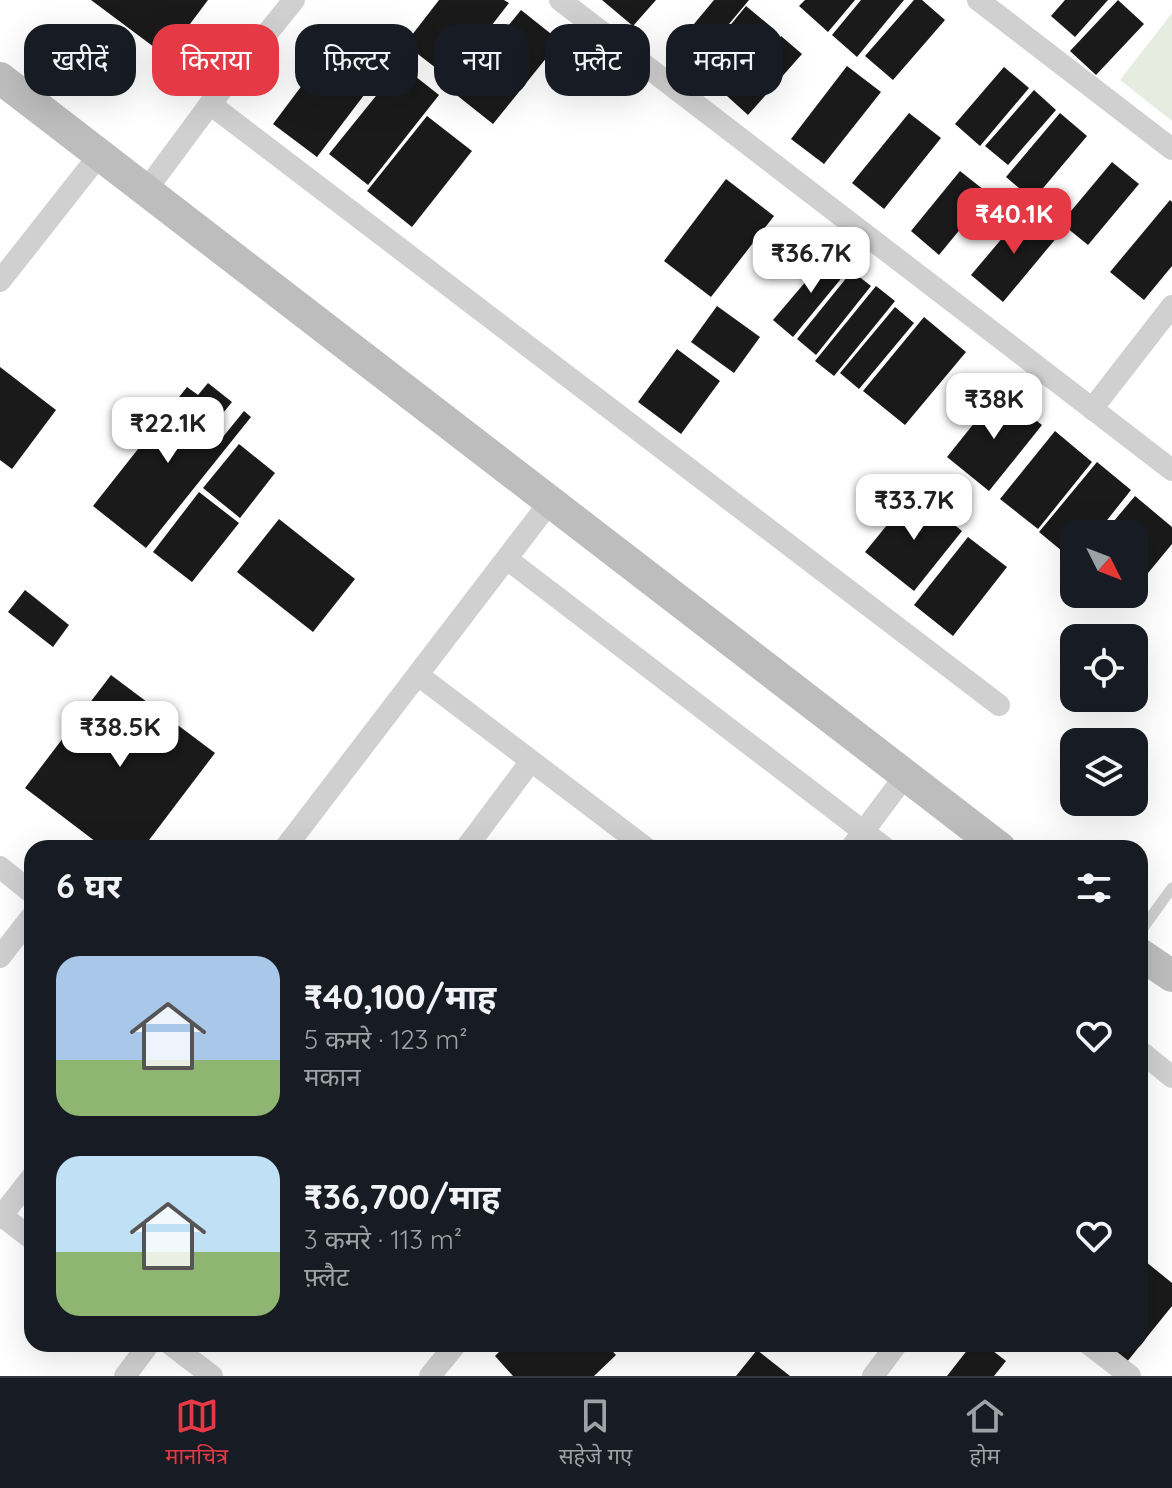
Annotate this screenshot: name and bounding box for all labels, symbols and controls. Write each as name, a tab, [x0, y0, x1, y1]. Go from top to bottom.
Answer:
chip: खरीदें	[24, 24, 136, 96]
chip: किराया	[152, 24, 279, 96]
chip: फ़िल्टर	[295, 24, 418, 96]
chip: नया	[434, 24, 529, 96]
chip: फ़्लैट	[545, 24, 650, 96]
chip: मकान	[666, 24, 783, 96]
pin: ₹40.1K	[949, 188, 1079, 256]
text: ₹40.1K	[975, 197, 1053, 230]
pin: ₹36.7K	[746, 227, 876, 295]
text: ₹36.7K	[771, 236, 851, 269]
pin: ₹38K	[947, 373, 1041, 441]
text: ₹38K	[964, 382, 1024, 415]
pin: ₹22.1K	[103, 397, 233, 465]
text: ₹22.1K	[130, 406, 206, 439]
pin: ₹33.7K	[849, 474, 979, 542]
text: ₹33.7K	[874, 483, 954, 516]
north arrow	[1060, 520, 1148, 608]
map controls	[1060, 520, 1148, 816]
button: locate	[1060, 624, 1148, 712]
pin: ₹38.5K	[55, 701, 185, 769]
text: ₹38.5K	[79, 710, 161, 743]
button: layers	[1060, 728, 1148, 816]
text: 6 घर	[56, 864, 121, 907]
icon: filters	[1072, 866, 1116, 910]
text: ₹40,100/माह	[304, 975, 496, 1018]
icon: home	[120, 988, 216, 1084]
icon: heart	[1072, 1014, 1116, 1058]
text: 5 कमरे · 123 m²	[304, 1023, 467, 1056]
text: मकान	[304, 1060, 361, 1093]
text: ₹36,700/माह	[304, 1175, 500, 1218]
icon: home	[120, 1188, 216, 1284]
icon: heart	[1072, 1214, 1116, 1258]
text: 3 कमरे · 113 m²	[304, 1223, 462, 1256]
text: फ़्लैट	[304, 1260, 349, 1293]
tab: मानचित्र	[165, 1394, 228, 1473]
tab: सहेजे गए	[559, 1394, 632, 1473]
tab: होम	[963, 1394, 1007, 1473]

